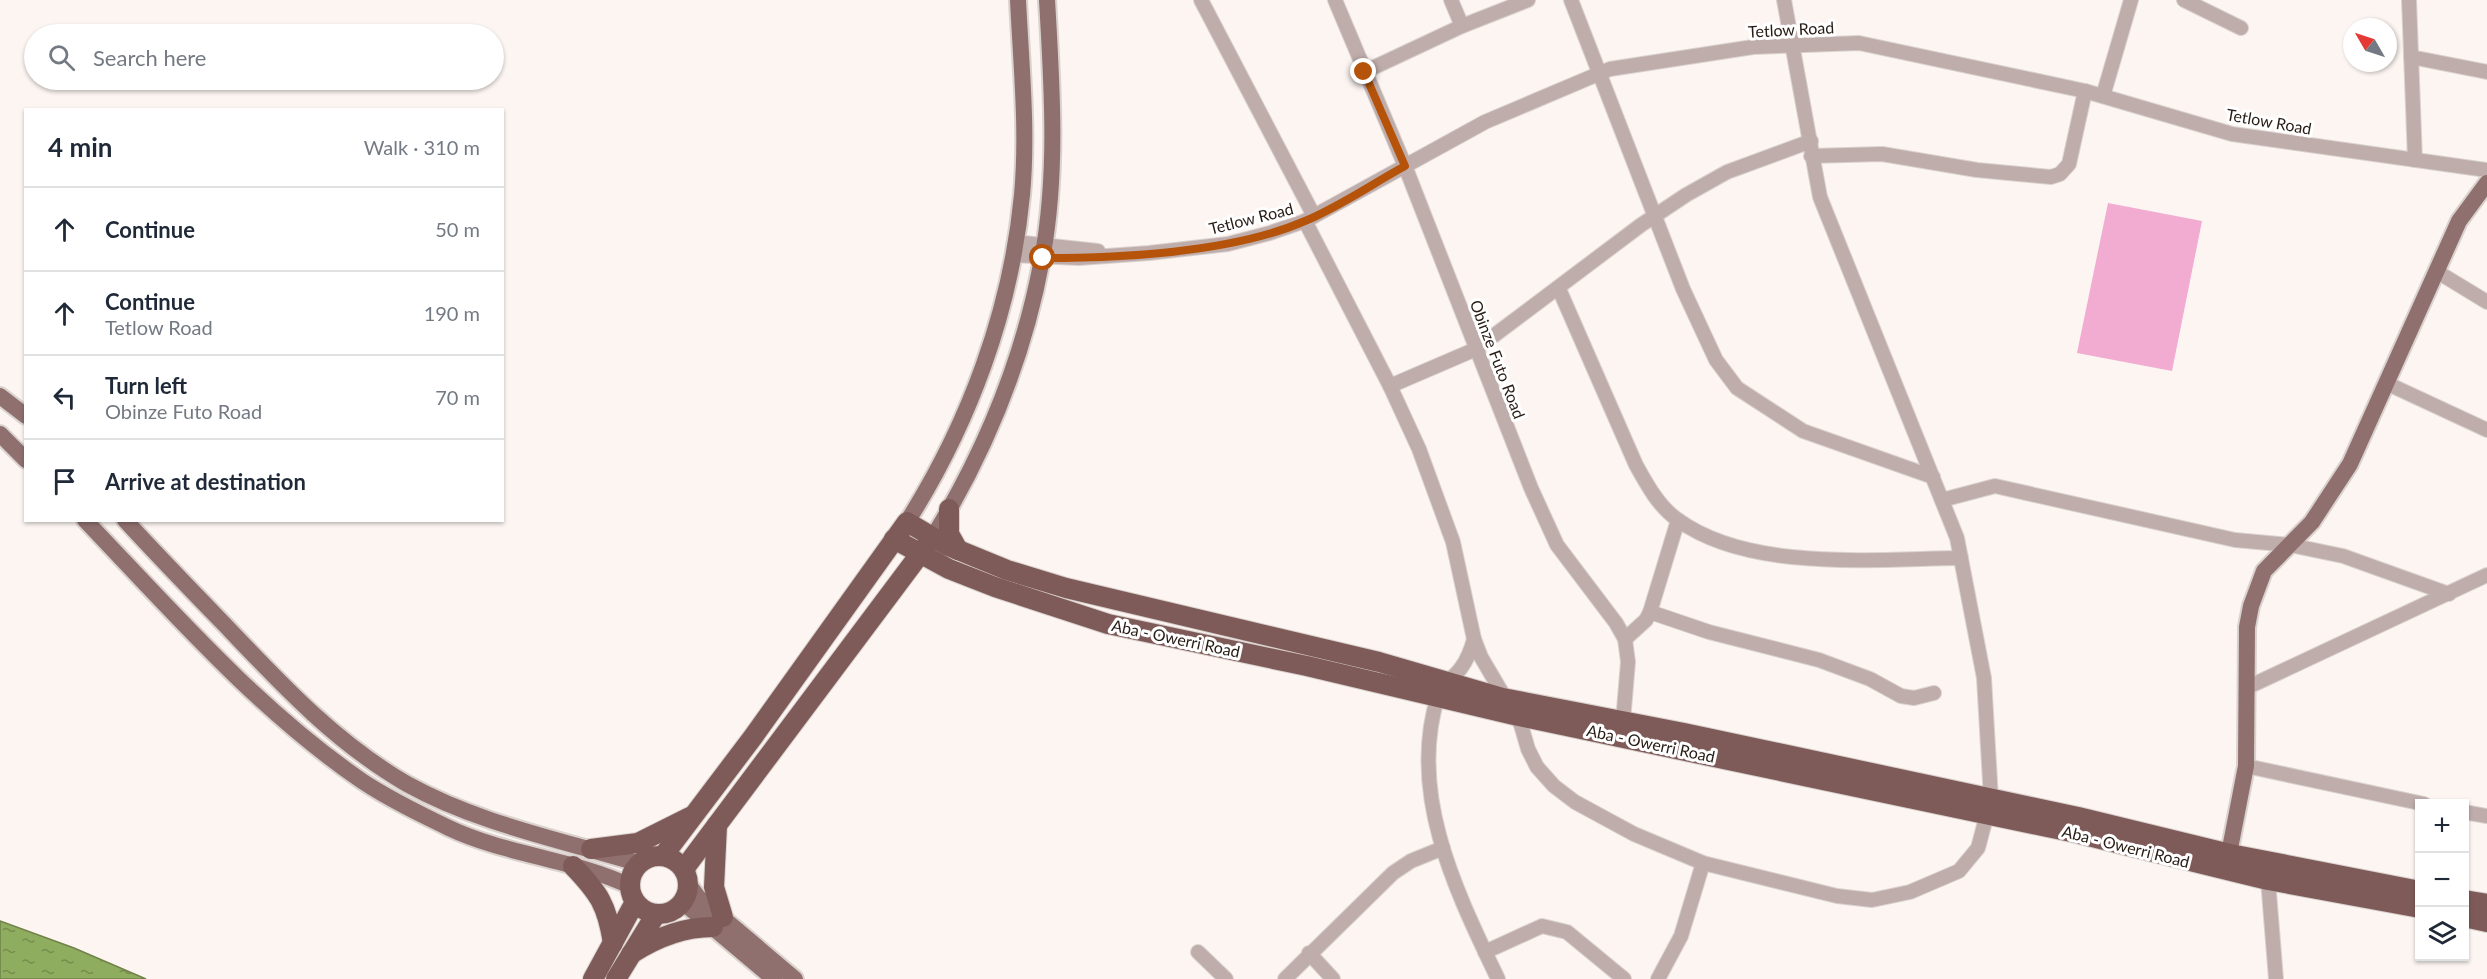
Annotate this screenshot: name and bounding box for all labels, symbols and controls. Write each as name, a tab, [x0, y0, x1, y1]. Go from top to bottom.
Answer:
street label: Tetlow Road	[1747, 17, 1835, 41]
north arrow	[2343, 18, 2397, 72]
search box	[24, 24, 504, 90]
icon: search	[45, 41, 78, 74]
text: Search here	[93, 44, 206, 71]
route end	[1350, 58, 1376, 84]
street label: Tetlow Road	[2225, 104, 2313, 138]
text: 4 min	[48, 131, 112, 163]
text: Walk · 310 m	[364, 135, 480, 159]
street label: Tetlow Road	[1207, 198, 1295, 238]
icon: ahead	[48, 213, 81, 246]
text: Continue	[105, 216, 195, 243]
text: 50 m	[435, 217, 480, 241]
route start	[1029, 244, 1055, 270]
text: Continue	[105, 288, 195, 315]
icon: ahead	[48, 297, 81, 330]
street label: Obinze Futo Road	[1467, 297, 1529, 421]
text: 190 m	[424, 301, 480, 325]
text: Tetlow Road	[105, 315, 213, 339]
text: Turn left	[105, 372, 187, 399]
icon: left	[48, 381, 81, 414]
text: 70 m	[435, 385, 480, 409]
text: Obinze Futo Road	[105, 399, 262, 423]
icon: arrive	[48, 465, 81, 498]
text: Arrive at destination	[105, 468, 306, 495]
street label: Aba - Owerri Road	[1110, 615, 1242, 661]
street label: Aba - Owerri Road	[1585, 720, 1717, 766]
map controls	[2415, 799, 2469, 961]
button: +	[2415, 799, 2469, 853]
street label: Aba - Owerri Road	[2060, 821, 2192, 871]
button: −	[2415, 853, 2469, 907]
button: layers	[2415, 907, 2469, 961]

